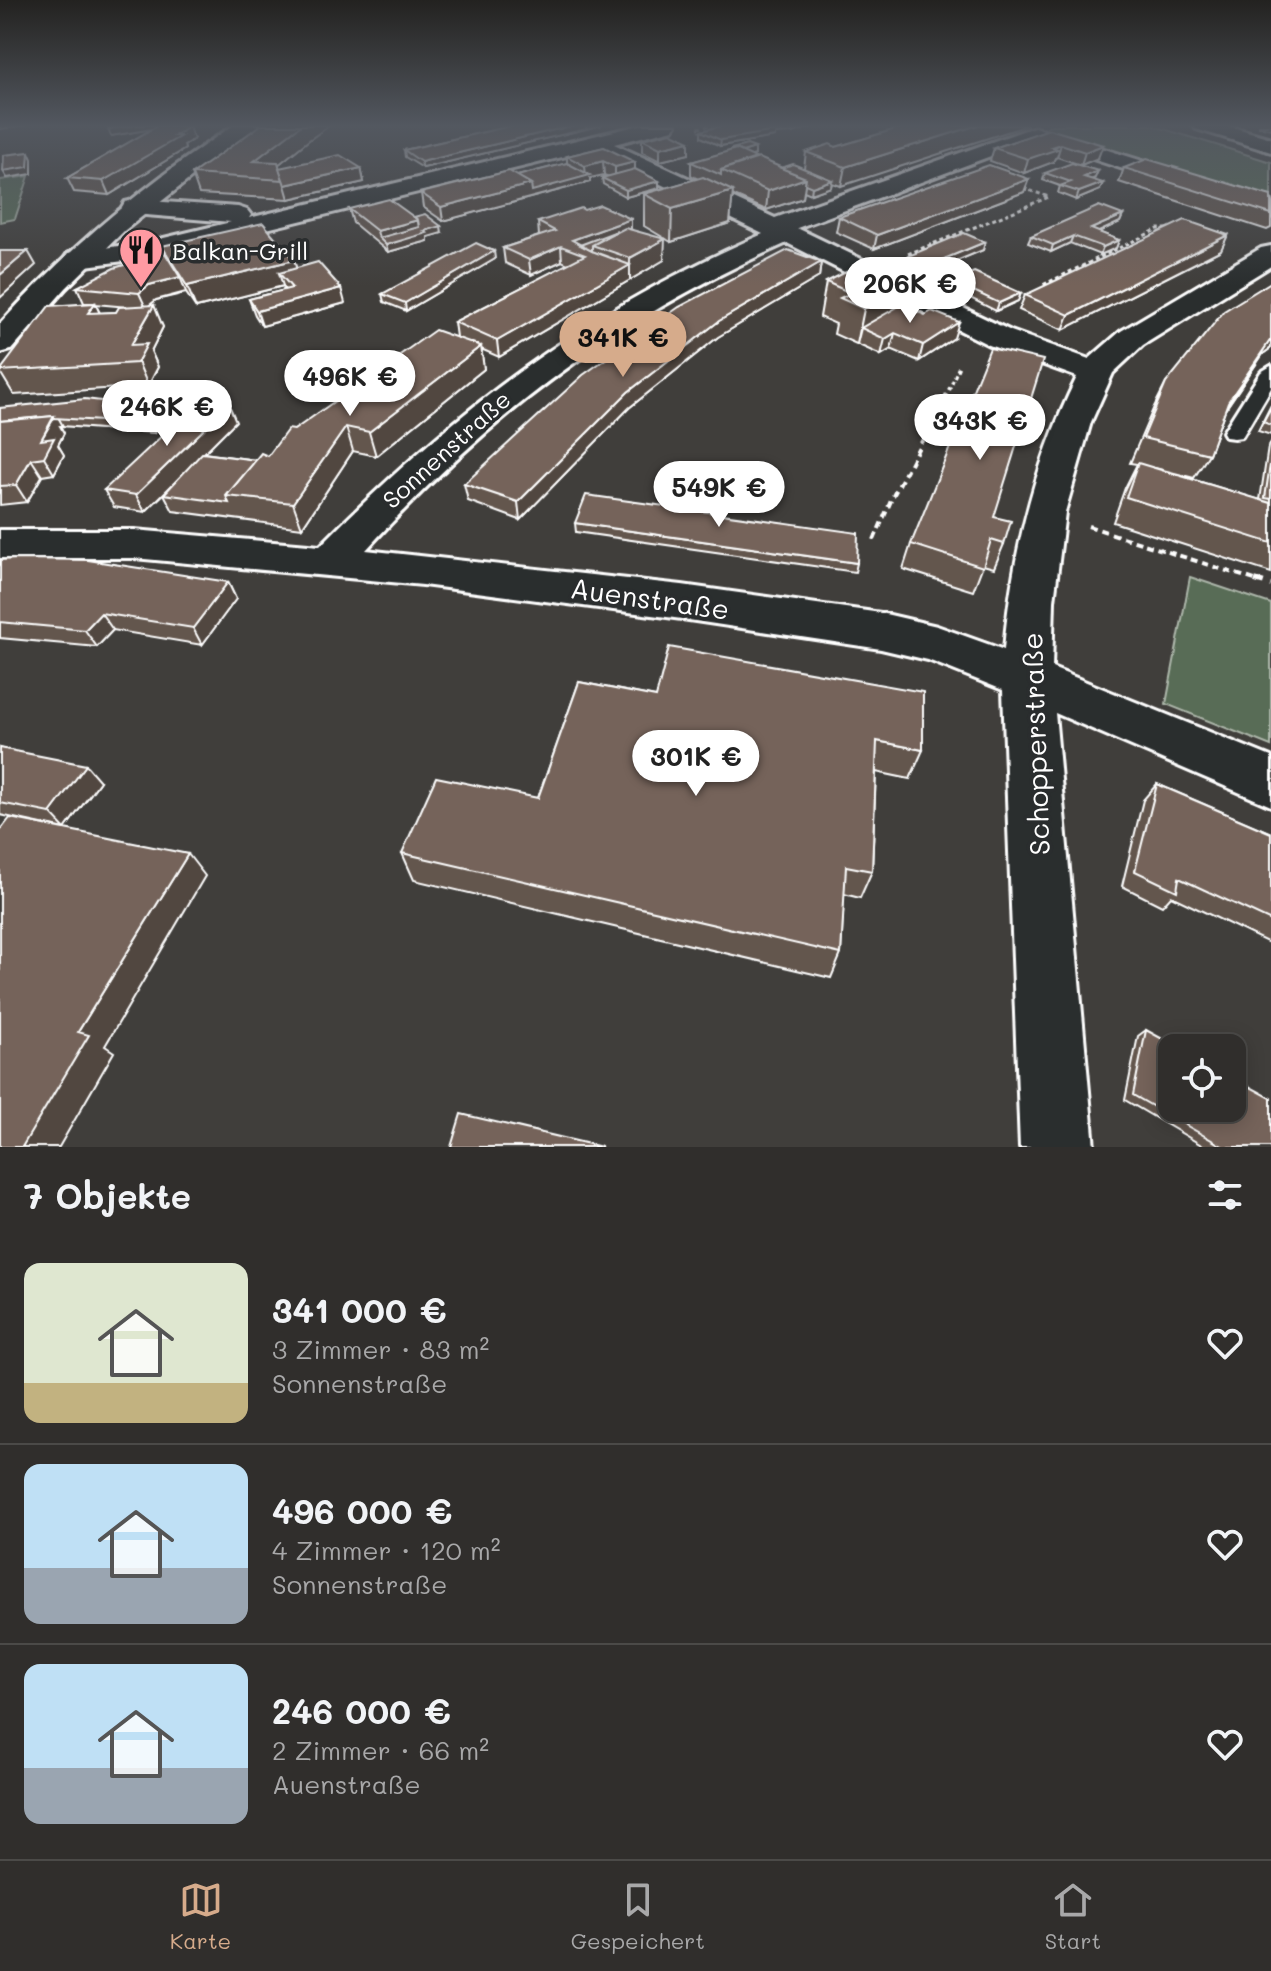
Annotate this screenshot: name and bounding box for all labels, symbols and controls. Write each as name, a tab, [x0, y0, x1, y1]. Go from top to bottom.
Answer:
restaurant icon: Balkan-Grill	[117, 226, 165, 289]
place label: Balkan-Grill	[172, 235, 308, 266]
pin: 206K €	[845, 257, 975, 325]
text: 206K €	[863, 266, 957, 300]
pin: 341K €	[558, 311, 688, 379]
text: 341K €	[577, 320, 669, 354]
pin: 496K €	[285, 350, 415, 418]
text: 496K €	[302, 359, 398, 393]
pin: 246K €	[102, 380, 232, 448]
street label: Sonnenstraße	[376, 383, 516, 515]
text: 246K €	[120, 389, 214, 423]
pin: 343K €	[915, 394, 1045, 462]
text: 343K €	[932, 403, 1028, 437]
pin: 549K €	[654, 461, 784, 529]
text: 549K €	[672, 470, 766, 504]
street label: Auenstraße	[568, 569, 732, 627]
street label: Schopperstraße	[1013, 632, 1057, 856]
pin: 301K €	[631, 730, 761, 798]
text: 301K €	[650, 739, 742, 773]
map controls	[1158, 1034, 1246, 1122]
button: locate	[1158, 1034, 1246, 1122]
text: 7 Objekte	[24, 1173, 191, 1218]
icon: filters	[1203, 1173, 1247, 1217]
text: 341 000 €	[272, 1287, 447, 1332]
icon: home	[88, 1295, 184, 1391]
icon: heart	[1203, 1321, 1247, 1365]
text: 3 Zimmer · 83 m²	[272, 1332, 489, 1366]
text: Sonnenstraße	[272, 1366, 447, 1400]
text: 496 000 €	[272, 1488, 452, 1533]
icon: home	[88, 1496, 184, 1592]
icon: heart	[1203, 1522, 1247, 1566]
text: 4 Zimmer · 120 m²	[272, 1533, 501, 1567]
text: Sonnenstraße	[272, 1567, 447, 1601]
text: 246 000 €	[272, 1688, 451, 1733]
icon: home	[88, 1696, 184, 1792]
icon: heart	[1203, 1722, 1247, 1766]
text: 2 Zimmer · 66 m²	[272, 1733, 489, 1767]
text: Auenstraße	[272, 1767, 421, 1801]
tab: Karte	[170, 1878, 231, 1955]
tab: Gespeichert	[571, 1878, 705, 1955]
tab: Start	[1045, 1878, 1101, 1955]

